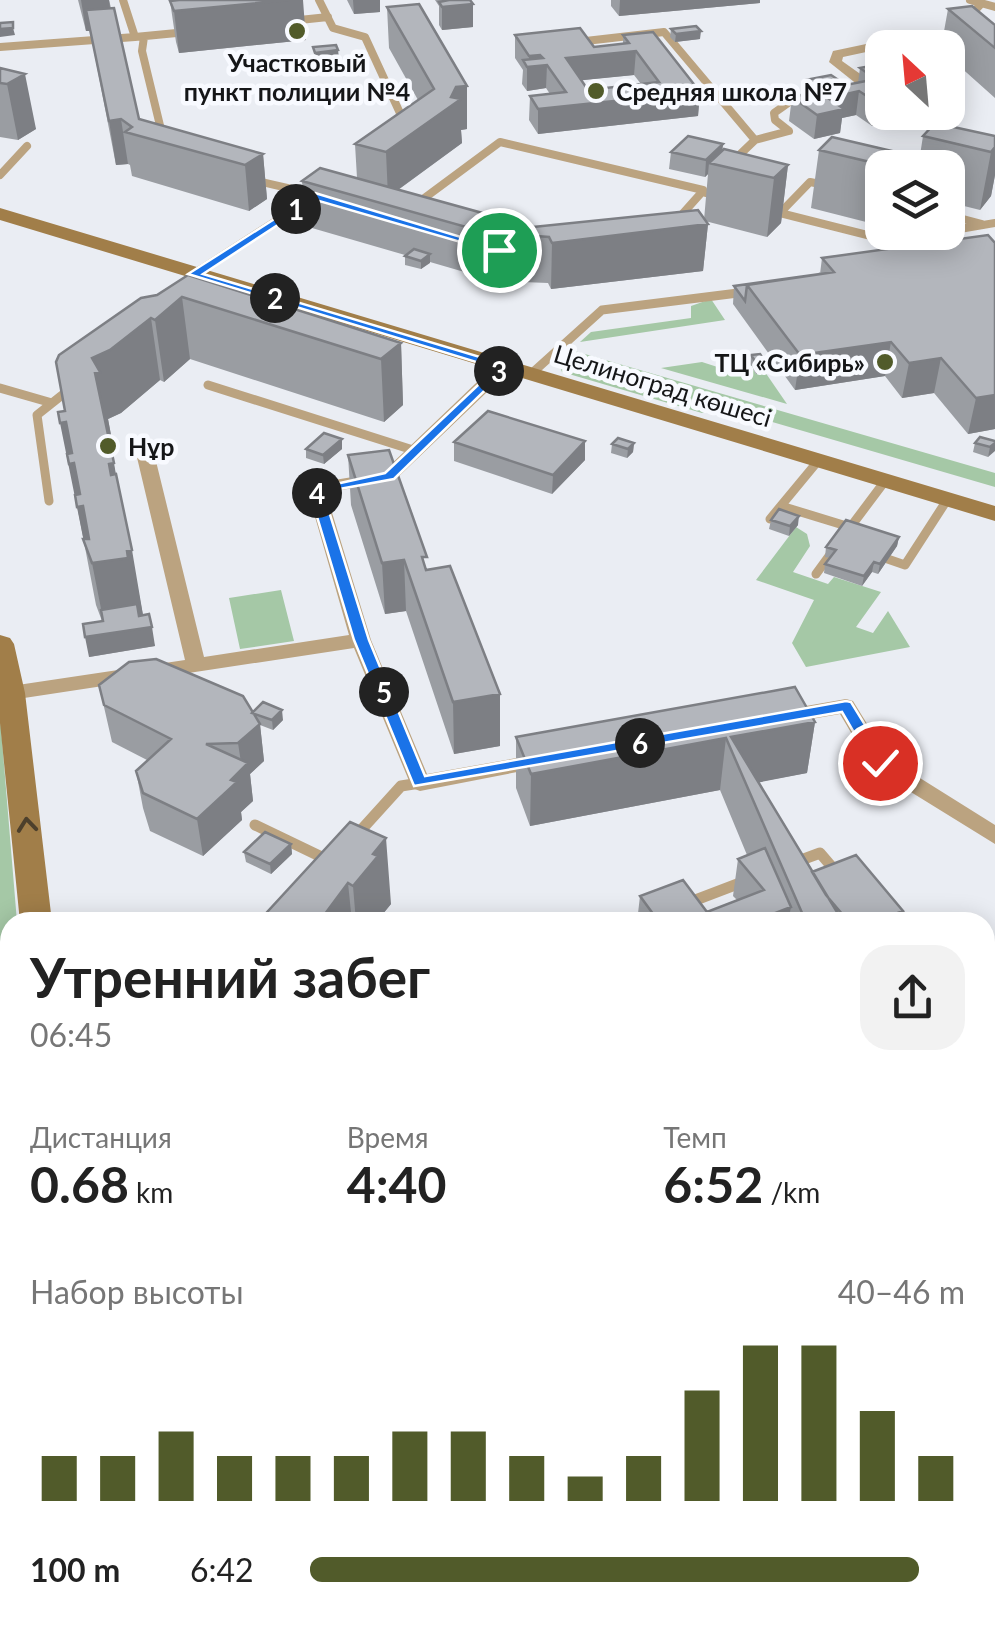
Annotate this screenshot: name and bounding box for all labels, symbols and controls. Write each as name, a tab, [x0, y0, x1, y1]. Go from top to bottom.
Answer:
marker: Участковый пункт полиции №4	[286, 20, 308, 42]
north arrow	[865, 30, 965, 130]
map controls	[865, 30, 965, 250]
place label: Участковый пункт полиции №4	[184, 47, 410, 106]
place label: Средняя школа №7	[616, 76, 847, 106]
marker: Средняя школа №7	[585, 80, 607, 102]
button: layers	[865, 150, 965, 250]
pin: 1	[271, 184, 321, 234]
text: 1	[288, 192, 304, 226]
pin	[457, 208, 542, 293]
icon: arrive	[472, 223, 527, 278]
pin: 2	[250, 273, 300, 323]
text: 2	[267, 281, 283, 315]
street label: Целиноград көшесі	[550, 338, 776, 432]
pin: 3	[474, 346, 524, 396]
place label: ТЦ «Сибирь»	[715, 347, 865, 377]
marker: ТЦ «Сибирь»	[874, 351, 896, 373]
text: 3	[491, 354, 507, 388]
place label: Нұр	[128, 431, 174, 461]
marker: Нұр	[97, 435, 119, 457]
pin: 4	[292, 468, 342, 518]
text: 4	[309, 476, 325, 510]
pin: 5	[359, 667, 409, 717]
text: 5	[376, 675, 392, 709]
pin: 6	[615, 718, 665, 768]
pin	[838, 721, 923, 806]
text: 6	[632, 726, 648, 760]
icon: check	[853, 736, 908, 791]
one-way arrow	[17, 817, 38, 833]
text: Утренний забег	[30, 944, 430, 1010]
button: share	[860, 945, 965, 1050]
text: 06:45	[30, 1015, 112, 1054]
text: Дистанция	[30, 1120, 172, 1154]
text: Время	[347, 1120, 428, 1154]
text: Темп	[663, 1120, 727, 1154]
text: 0.68	[30, 1154, 129, 1214]
text: 4:40	[347, 1154, 447, 1214]
text: 6:52	[663, 1154, 763, 1214]
text: km	[129, 1175, 173, 1209]
text: /km	[763, 1175, 820, 1209]
text: Набор высоты	[30, 1272, 244, 1311]
text: 40–46 m	[838, 1272, 965, 1311]
text: 100 m	[30, 1550, 120, 1589]
text: 6:42	[190, 1550, 254, 1589]

